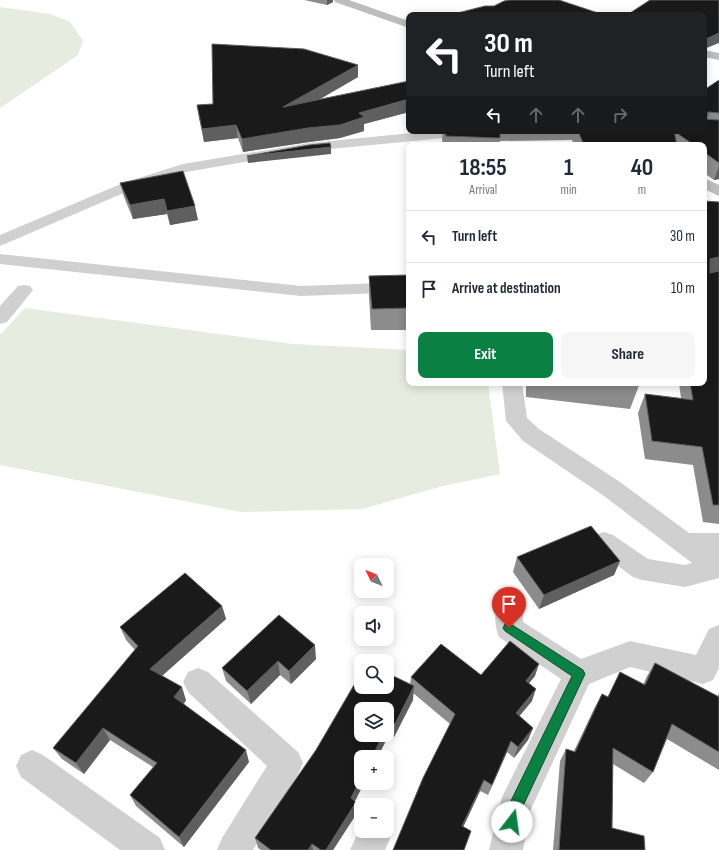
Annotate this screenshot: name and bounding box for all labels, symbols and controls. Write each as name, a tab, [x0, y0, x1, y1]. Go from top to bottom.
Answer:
text: 30 m	[484, 27, 533, 60]
icon: left	[418, 28, 470, 80]
text: Turn left	[484, 61, 535, 82]
icon: left	[483, 104, 505, 126]
icon: ahead	[525, 104, 547, 126]
icon: ahead	[567, 104, 589, 126]
icon: right	[609, 104, 631, 126]
text: 18:55	[460, 153, 507, 182]
text: 1	[564, 153, 573, 182]
text: 40	[631, 153, 653, 182]
text: Arrival	[469, 182, 497, 198]
text: min	[561, 182, 577, 198]
text: m	[638, 182, 646, 198]
icon: left	[418, 226, 440, 248]
text: Turn left	[452, 227, 497, 246]
text: 30 m	[670, 227, 695, 246]
icon: arrive	[418, 278, 440, 300]
text: Arrive at destination	[452, 279, 561, 298]
text: 10 m	[671, 279, 695, 298]
button: Exit	[418, 332, 553, 378]
button: Share	[561, 332, 695, 378]
north arrow	[354, 558, 394, 598]
map controls	[354, 558, 394, 838]
pin	[492, 587, 526, 628]
icon: arrive	[498, 593, 520, 615]
button: sound	[354, 606, 394, 646]
button: search	[354, 654, 394, 694]
button: layers	[354, 702, 394, 742]
button: +	[354, 750, 394, 790]
button: −	[354, 798, 394, 838]
position arrow	[491, 801, 533, 843]

